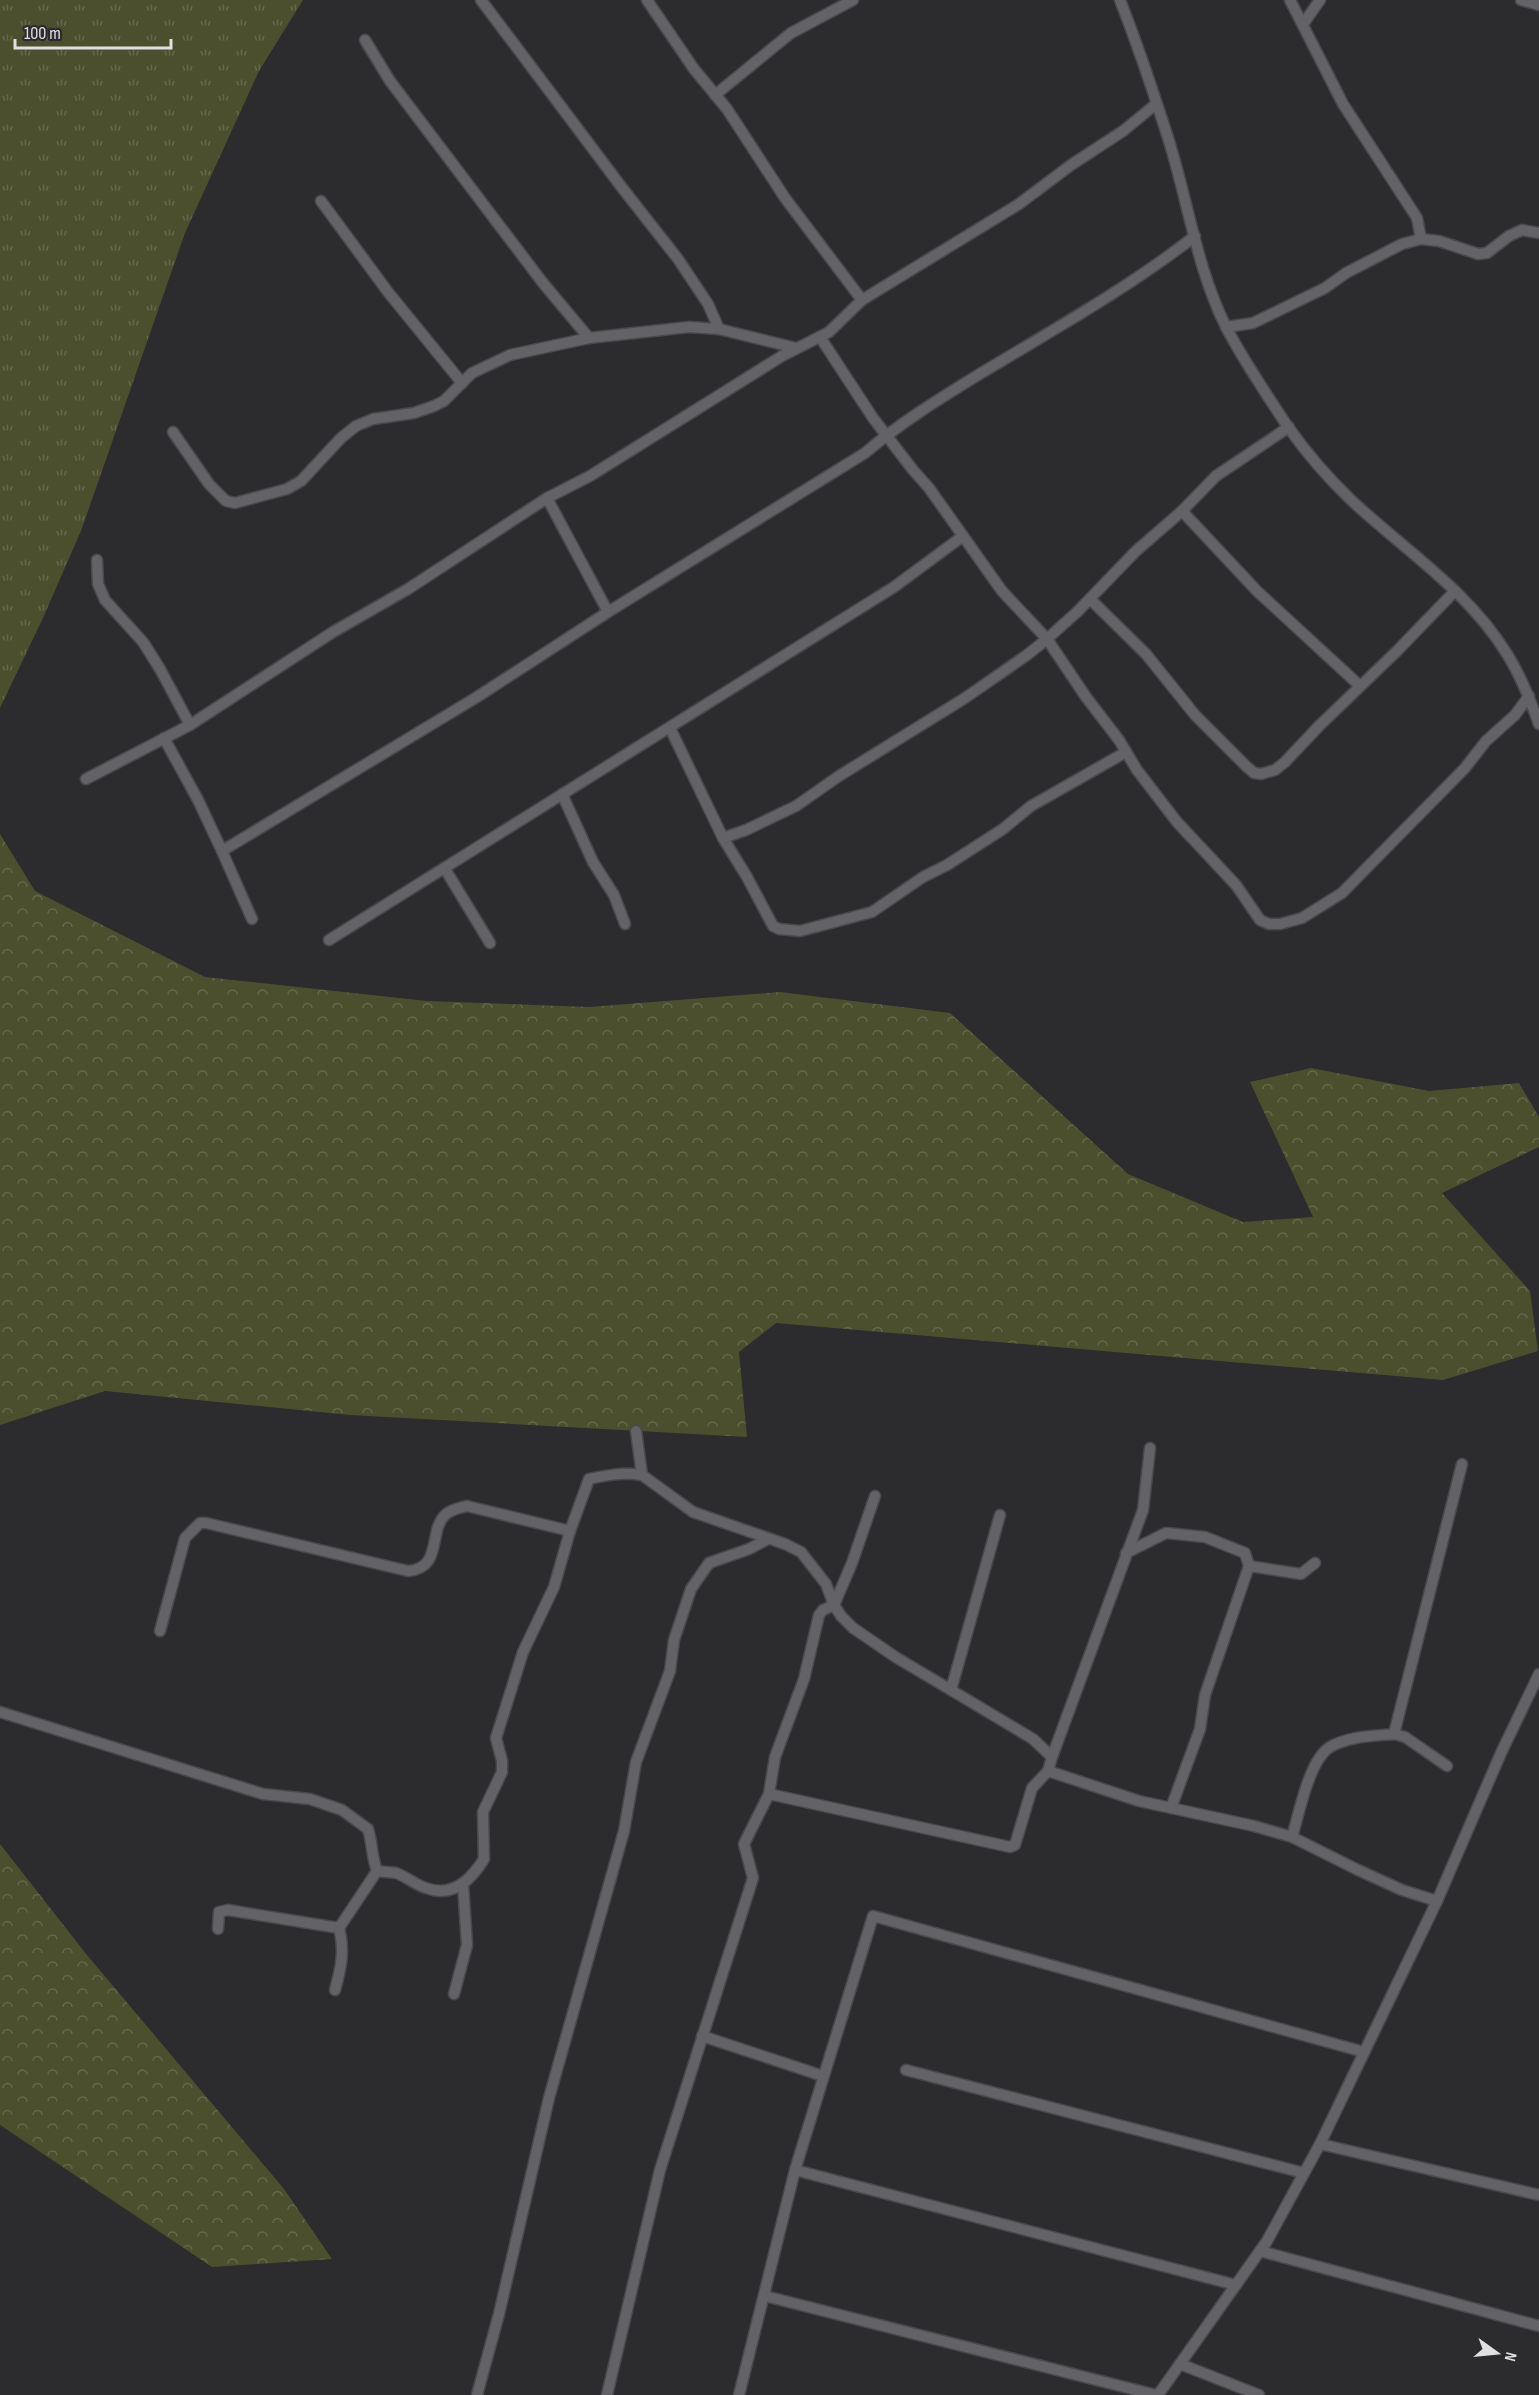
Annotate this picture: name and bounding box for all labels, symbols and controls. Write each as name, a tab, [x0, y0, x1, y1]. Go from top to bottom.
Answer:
scale bar	[15, 12, 171, 50]
text: 100 m	[24, 23, 61, 44]
north arrow	[1467, 2323, 1527, 2383]
text: N	[1500, 2350, 1520, 2363]

